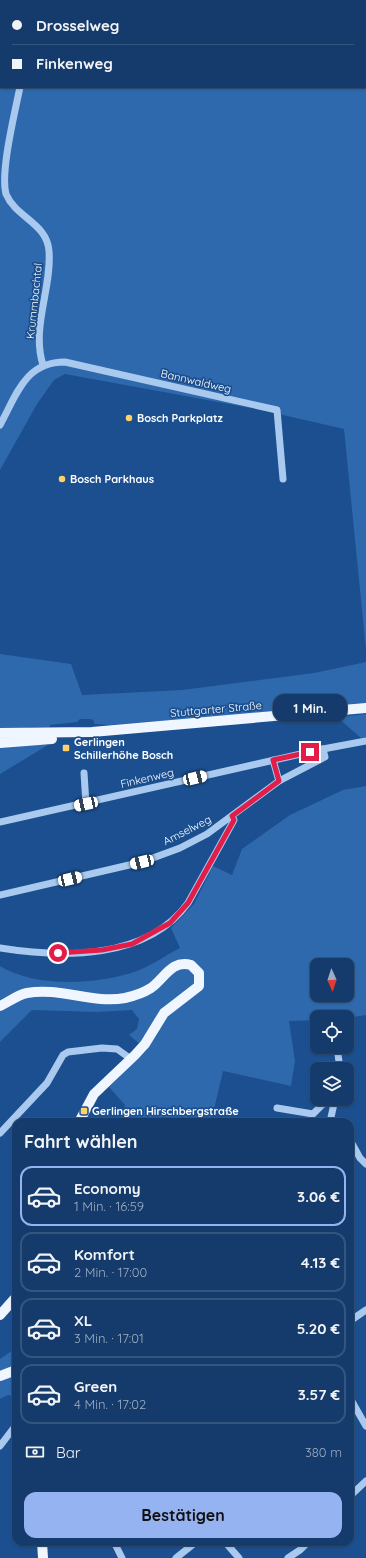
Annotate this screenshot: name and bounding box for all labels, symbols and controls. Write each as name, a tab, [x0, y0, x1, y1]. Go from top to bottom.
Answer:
text: Drosselweg	[36, 16, 119, 35]
text: Finkenweg	[36, 54, 113, 73]
street label: Krummbachtal	[23, 262, 45, 340]
street label: Bannwaldweg	[159, 366, 233, 396]
place label: Bosch Parkplatz	[137, 411, 223, 425]
marker: Bosch Parkplatz	[124, 413, 134, 423]
place label: Bosch Parkhaus	[70, 472, 154, 486]
marker: Bosch Parkhaus	[57, 474, 67, 484]
callout: 1 Min.	[273, 694, 347, 722]
street label: Stuttgarter Straße	[170, 698, 262, 720]
text: 1 Min.	[293, 700, 327, 716]
place label: Gerlingen Schillerhöhe Bosch	[74, 735, 173, 762]
marker: Gerlingen Schillerhöhe Bosch	[61, 743, 71, 753]
route end	[301, 743, 319, 761]
street label: Finkenweg	[119, 765, 175, 791]
car	[182, 769, 208, 787]
car	[73, 796, 99, 812]
street label: Amselweg	[161, 812, 213, 848]
car	[129, 853, 155, 871]
car	[57, 870, 83, 888]
route start	[49, 944, 67, 962]
north arrow	[310, 958, 354, 1002]
map controls	[310, 958, 354, 1106]
button: locate	[310, 1010, 354, 1054]
button: layers	[310, 1062, 354, 1106]
place label: Gerlingen Hirschbergstraße	[92, 1104, 239, 1118]
marker: Gerlingen Hirschbergstraße	[79, 1106, 89, 1116]
text: Fahrt wählen	[24, 1130, 138, 1153]
icon: car	[26, 1178, 62, 1214]
text: Economy	[74, 1179, 141, 1198]
text: 3.06 €	[297, 1187, 340, 1206]
text: 1 Min. · 16:59	[74, 1198, 144, 1214]
icon: car	[26, 1244, 62, 1280]
text: Komfort	[74, 1245, 135, 1264]
text: 4.13 €	[301, 1253, 340, 1272]
text: 2 Min. · 17:00	[74, 1264, 147, 1280]
icon: car	[26, 1310, 62, 1346]
text: XL	[74, 1311, 92, 1330]
text: 5.20 €	[297, 1319, 340, 1338]
text: 3 Min. · 17:01	[74, 1330, 144, 1346]
icon: car	[26, 1376, 62, 1412]
text: Green	[74, 1377, 117, 1396]
text: 3.57 €	[298, 1385, 340, 1404]
text: 4 Min. · 17:02	[74, 1396, 146, 1412]
icon: cash	[24, 1441, 46, 1463]
text: Bar	[56, 1443, 81, 1462]
text: 380 m	[305, 1444, 342, 1460]
button: Bestätigen	[24, 1492, 342, 1538]

